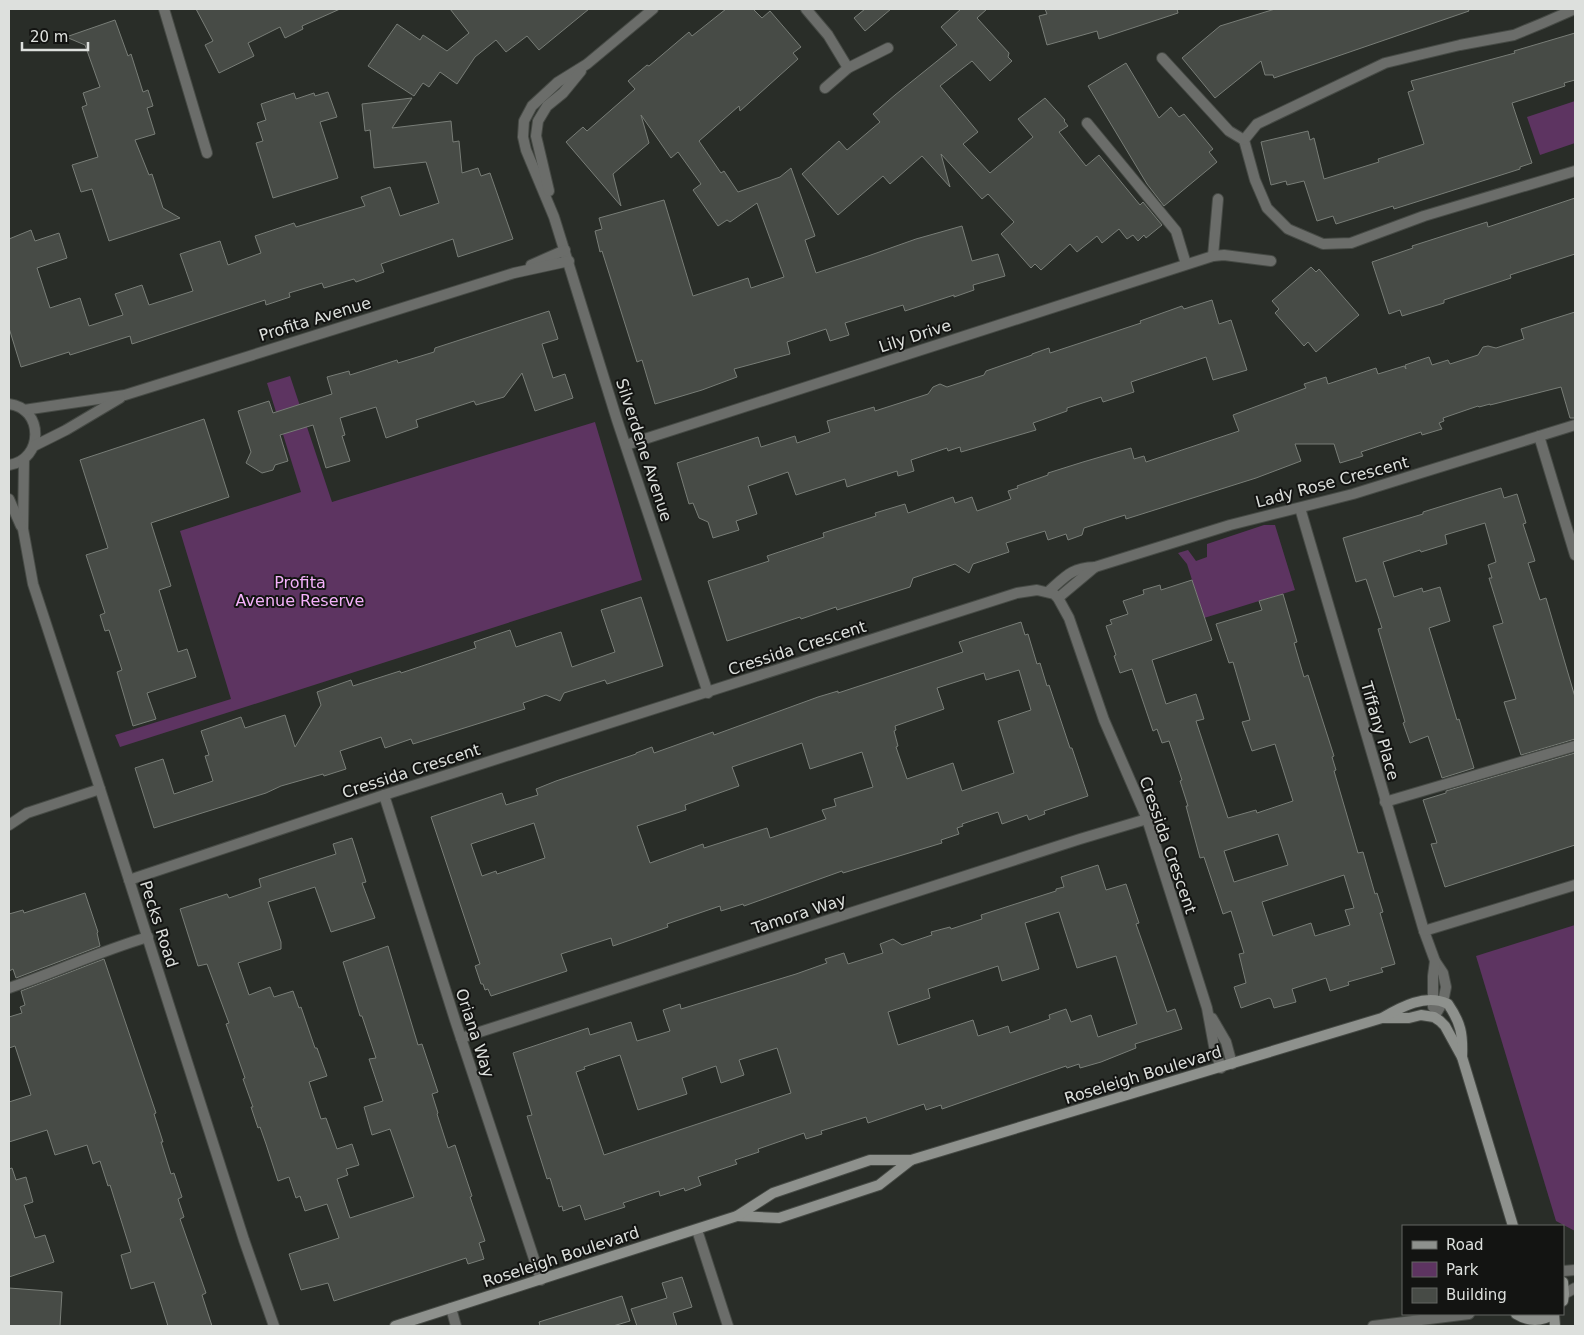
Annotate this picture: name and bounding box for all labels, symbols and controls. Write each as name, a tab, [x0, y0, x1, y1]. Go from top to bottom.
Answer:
scale bar	[22, 20, 89, 52]
text: 20 m	[30, 28, 68, 46]
street label: Profita Avenue	[257, 293, 373, 345]
street label: Lily Drive	[876, 315, 954, 357]
street label: Silverdene Avenue	[612, 376, 676, 524]
street label: Lady Rose Crescent	[1253, 452, 1411, 512]
park label: Profita Avenue Reserve	[236, 573, 364, 610]
street label: Cressida Crescent	[726, 617, 868, 679]
street label: Tiffany Place	[1357, 678, 1403, 783]
street label: Cressida Crescent	[340, 740, 482, 802]
street label: Cressida Crescent	[1136, 774, 1200, 916]
street label: Pecks Road	[136, 878, 182, 970]
street label: Tamora Way	[749, 890, 848, 938]
street label: Oriana Way	[452, 986, 498, 1080]
street label: Roseleigh Boulevard	[1062, 1042, 1224, 1108]
street label: Roseleigh Boulevard	[480, 1223, 642, 1291]
legend	[1402, 1225, 1564, 1315]
text: Road	[1446, 1236, 1484, 1254]
text: Park	[1446, 1261, 1479, 1279]
text: Building	[1446, 1286, 1507, 1304]

